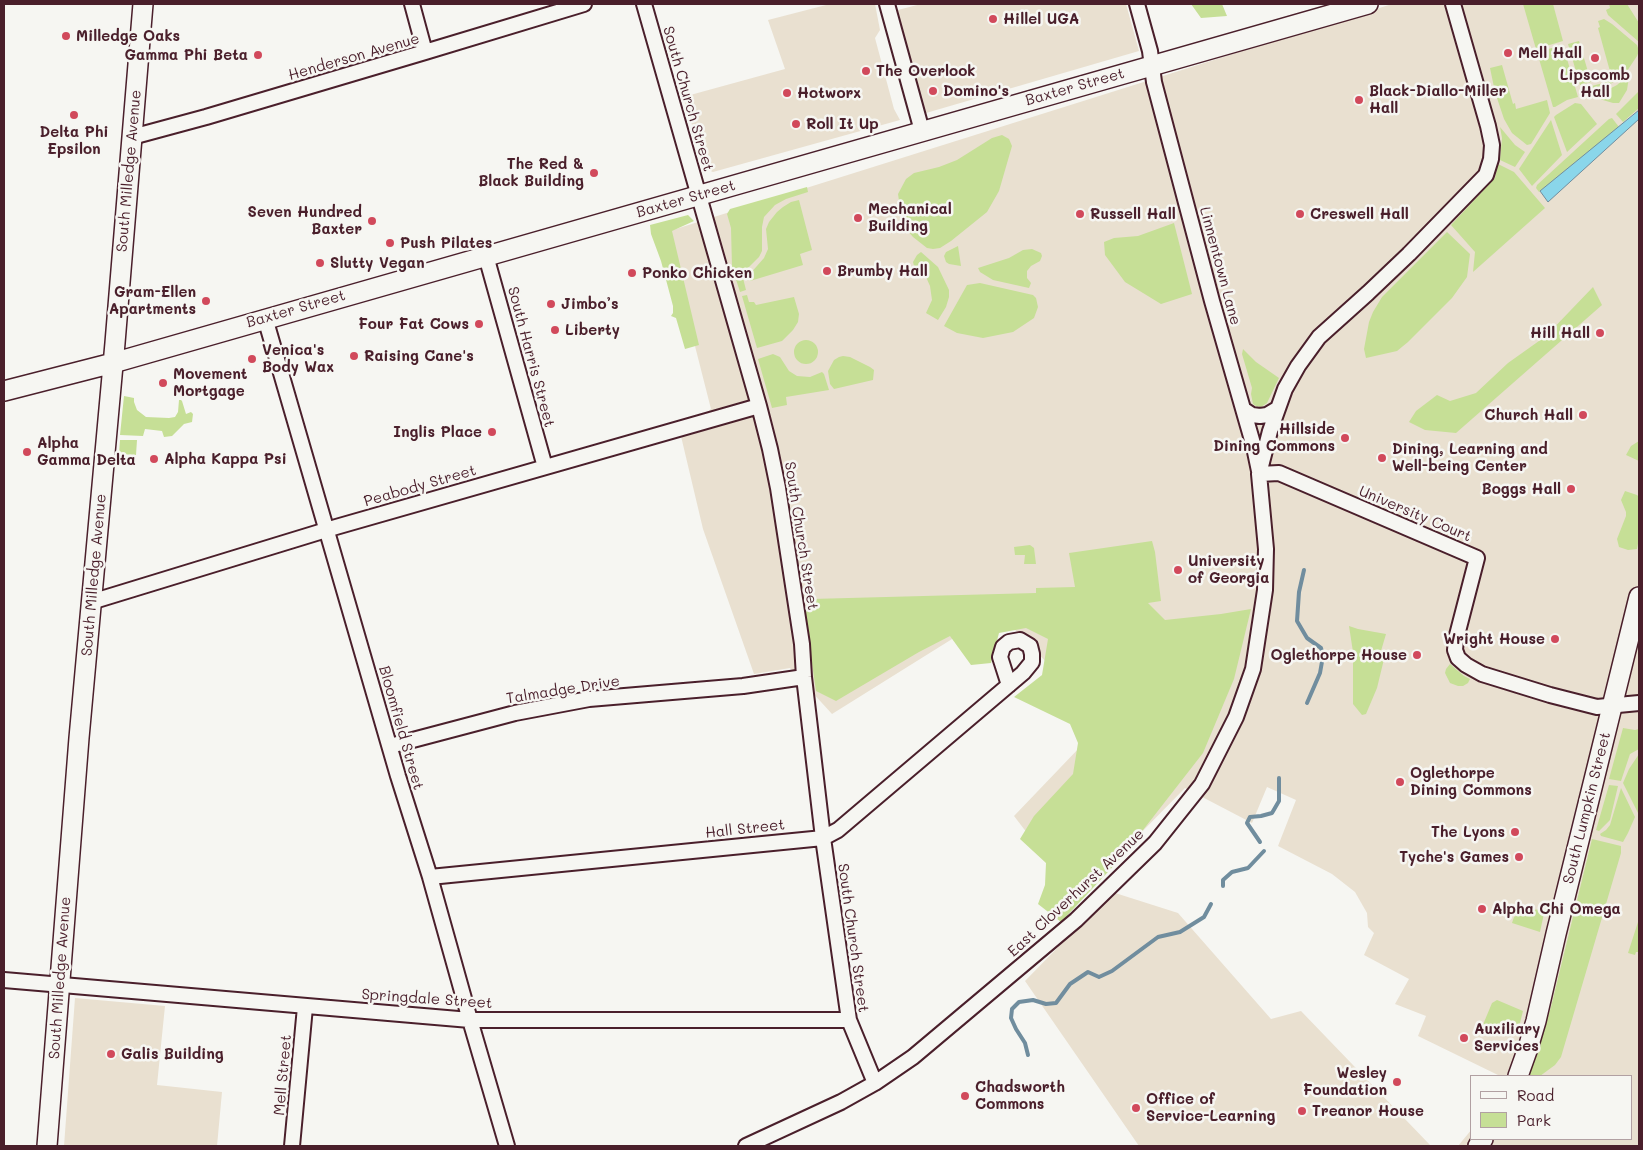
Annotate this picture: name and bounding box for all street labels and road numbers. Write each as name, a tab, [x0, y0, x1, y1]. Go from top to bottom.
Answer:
street label: South Church Street	[659, 24, 717, 174]
street label: Henderson Avenue	[286, 30, 422, 84]
street label: Baxter Street	[1023, 64, 1127, 110]
street label: South Milledge Avenue	[113, 89, 145, 253]
street label: Baxter Street	[634, 176, 738, 222]
street label: Linnentown Lane	[1196, 205, 1244, 327]
street label: South Harris Street	[504, 285, 558, 429]
street label: Baxter Street	[244, 286, 348, 332]
street label: South Church Street	[780, 460, 822, 612]
street label: Peabody Street	[362, 461, 478, 511]
street label: University Court	[1356, 482, 1474, 546]
street label: South Milledge Avenue	[78, 493, 110, 657]
street label: Bloomfield Street	[375, 664, 427, 792]
street label: Talmadge Drive	[505, 672, 621, 708]
street label: South Lumpkin Street	[1559, 730, 1615, 886]
street label: Hall Street	[704, 816, 786, 842]
street label: East Cloverhurst Avenue	[1004, 825, 1148, 961]
street label: South Church Street	[834, 862, 872, 1014]
street label: South Milledge Avenue	[45, 896, 75, 1060]
street label: Springdale Street	[361, 985, 493, 1013]
street label: Mell Street	[270, 1034, 296, 1116]

